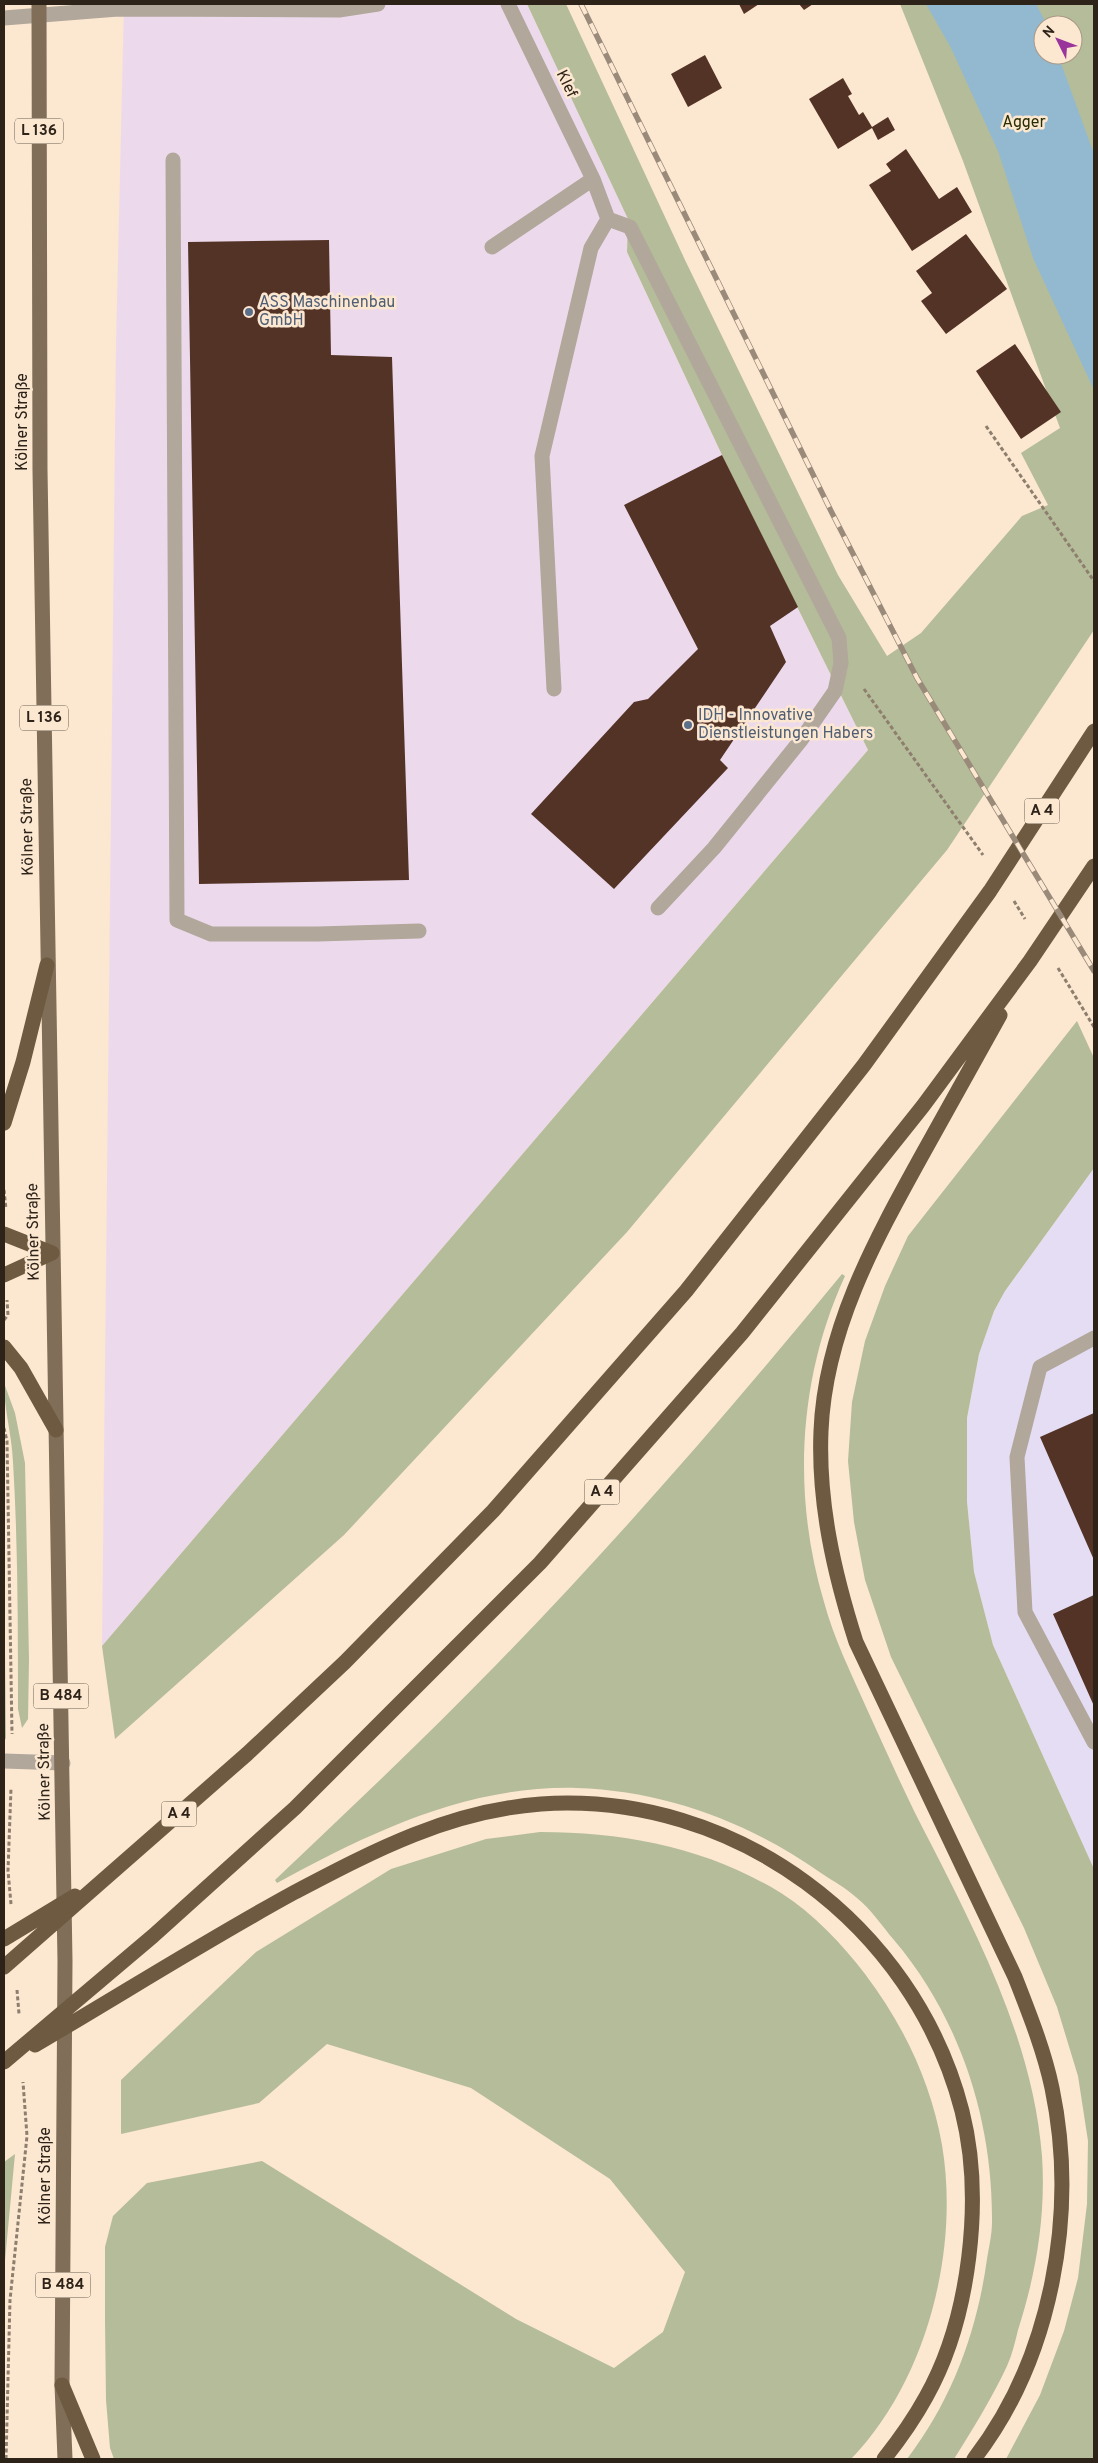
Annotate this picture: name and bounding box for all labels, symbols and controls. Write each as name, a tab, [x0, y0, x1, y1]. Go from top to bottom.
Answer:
north arrow	[1033, 15, 1083, 65]
text: N	[1040, 23, 1059, 42]
street label: Klef	[551, 67, 581, 102]
park label: Agger	[1002, 113, 1046, 133]
road number: L 136	[15, 118, 63, 144]
place label: ASS Maschinenbau GmbH	[259, 293, 395, 331]
marker: ASS Maschinenbau GmbH	[243, 306, 255, 318]
street label: Kölner Straße	[13, 373, 33, 471]
road number: L 136	[20, 706, 68, 730]
place label: IDH - Innovative Dienstleistungen Habers	[698, 706, 873, 744]
marker: IDH - Innovative Dienstleistungen Habers	[682, 719, 694, 731]
street label: Kölner Straße	[17, 778, 39, 876]
road number: A 4	[1024, 798, 1060, 824]
street label: Kölner Straße	[23, 1183, 45, 1281]
road number: A 4	[584, 1480, 620, 1504]
road number: B 484	[34, 1684, 88, 1708]
street label: Kölner Straße	[34, 1723, 56, 1821]
road number: A 4	[162, 1802, 196, 1826]
street label: Kölner Straße	[36, 2127, 56, 2225]
road number: B 484	[36, 2272, 90, 2298]

